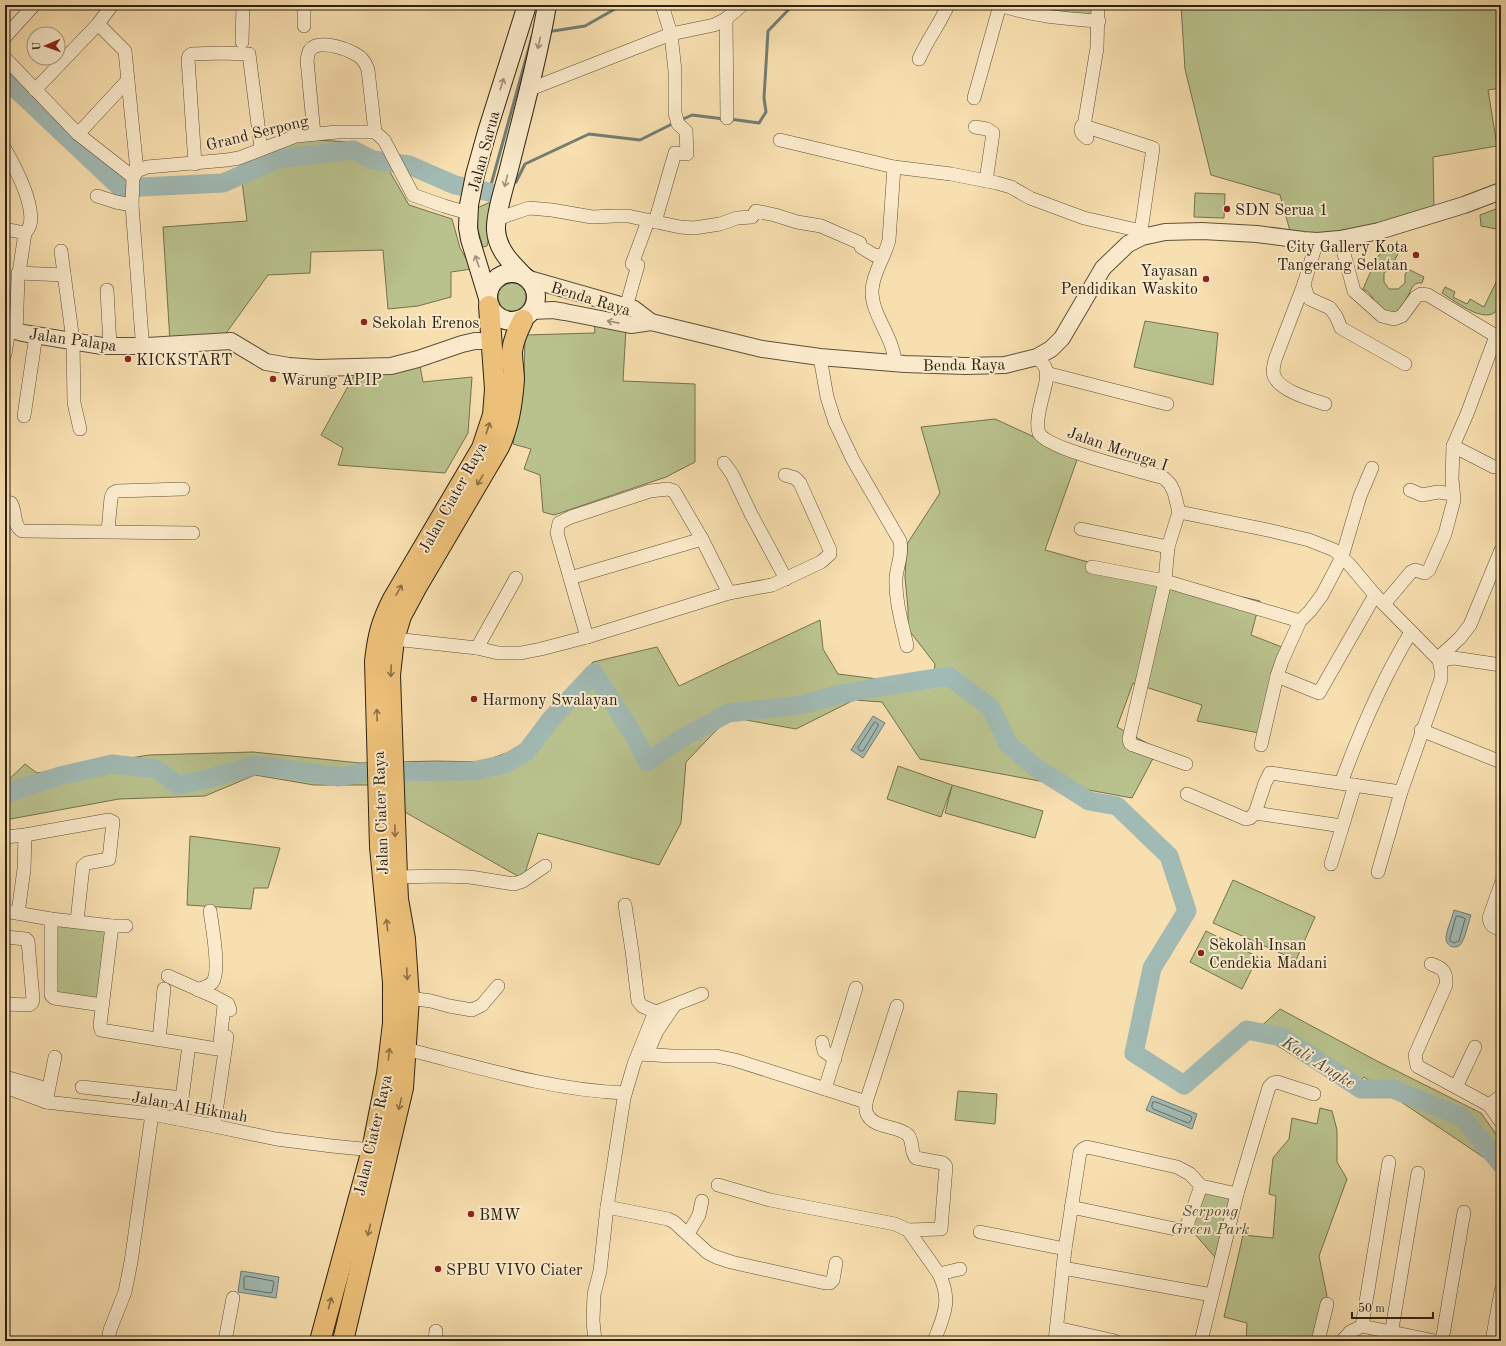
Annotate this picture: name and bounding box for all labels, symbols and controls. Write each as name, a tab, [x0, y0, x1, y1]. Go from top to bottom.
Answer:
north arrow	[26, 26, 66, 66]
one-way arrow	[535, 36, 542, 49]
text: U	[32, 41, 43, 51]
one-way arrow	[499, 78, 507, 90]
street label: Jalan Sarua	[466, 109, 503, 194]
street label: Grand Serpong	[205, 113, 311, 154]
one-way arrow	[502, 174, 509, 187]
place label: SDN Serua 1	[1235, 203, 1328, 219]
marker: SDN Serua 1	[1222, 204, 1232, 214]
place label: City Gallery Kota Tangerang Selatan	[1277, 240, 1408, 274]
marker: City Gallery Kota Tangerang Selatan	[1411, 250, 1421, 260]
one-way arrow	[473, 255, 481, 267]
place label: Yayasan Pendidikan Waskito	[1060, 264, 1198, 298]
marker: Yayasan Pendidikan Waskito	[1201, 274, 1211, 284]
street label: Benda Raya	[549, 280, 632, 320]
place label: Sekolah Erenos	[372, 316, 479, 332]
marker: Sekolah Erenos	[359, 317, 369, 327]
one-way arrow	[606, 317, 619, 325]
street label: Jalan Palapa	[28, 327, 118, 355]
place label: KICKSTART	[136, 353, 232, 369]
marker: KICKSTART	[123, 354, 133, 364]
street label: Benda Raya	[923, 357, 1006, 375]
place label: Warung APIP	[281, 373, 382, 389]
marker: Warung APIP	[268, 374, 278, 384]
one-way arrow	[485, 421, 492, 434]
street label: Jalan Meruga I	[1065, 425, 1170, 475]
street label: Jalan Ciater Raya	[417, 440, 491, 556]
one-way arrow	[475, 474, 483, 486]
one-way arrow	[395, 584, 403, 596]
one-way arrow	[387, 664, 395, 677]
place label: Harmony Swalayan	[482, 693, 618, 709]
marker: Harmony Swalayan	[469, 694, 479, 704]
one-way arrow	[373, 709, 380, 722]
street label: Jalan Ciater Raya	[372, 751, 392, 875]
one-way arrow	[392, 824, 399, 837]
one-way arrow	[384, 919, 391, 932]
place label: Sekolah Insan Cendekia Madani	[1209, 938, 1327, 972]
marker: Sekolah Insan Cendekia Madani	[1196, 948, 1206, 958]
one-way arrow	[404, 967, 411, 980]
water label: Kali Angke	[1278, 1034, 1358, 1092]
one-way arrow	[385, 1048, 393, 1061]
street label: Jalan Ciater Raya	[352, 1073, 396, 1198]
street label: Jalan Al Hikmah	[130, 1090, 249, 1126]
one-way arrow	[395, 1097, 403, 1110]
park label: Serpong Green Park	[1171, 1204, 1249, 1238]
place label: BMW	[479, 1208, 521, 1224]
marker: BMW	[466, 1209, 476, 1219]
one-way arrow	[365, 1223, 372, 1236]
place label: SPBU VIVO Ciater	[446, 1263, 583, 1279]
marker: SPBU VIVO Ciater	[433, 1264, 443, 1274]
scale bar	[1352, 1294, 1433, 1320]
one-way arrow	[327, 1297, 334, 1310]
text: 50 m	[1358, 1302, 1385, 1315]

